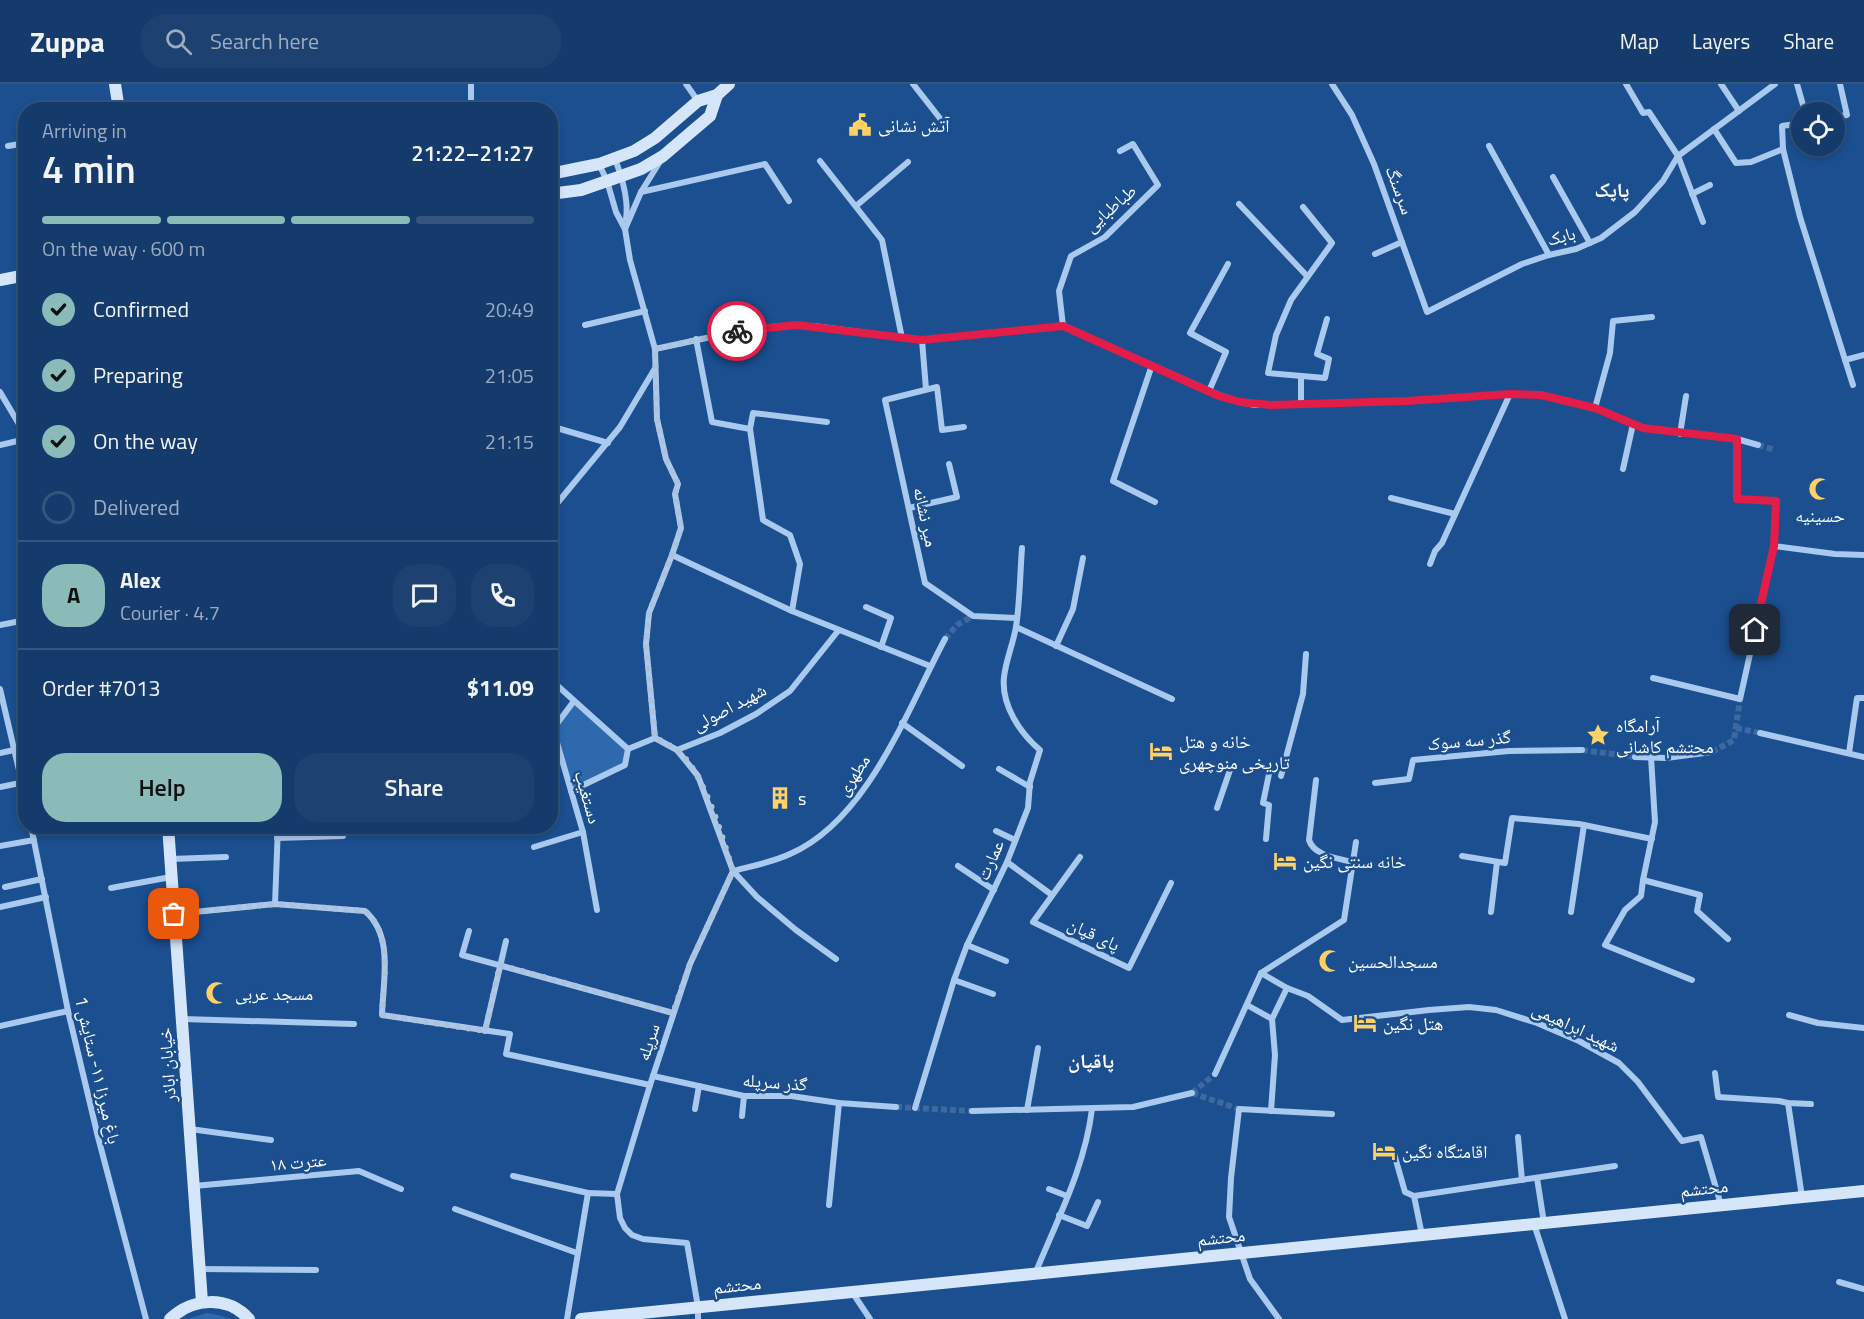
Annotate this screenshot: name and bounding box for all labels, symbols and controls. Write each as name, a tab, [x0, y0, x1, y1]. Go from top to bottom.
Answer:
search box	[141, 14, 561, 68]
text: Zuppa	[30, 20, 105, 63]
text: Search here	[210, 24, 319, 58]
icon: search	[162, 25, 195, 58]
text: Map	[1620, 25, 1659, 57]
text: Layers	[1692, 25, 1750, 57]
text: Share	[1783, 25, 1834, 57]
map controls	[1791, 102, 1845, 156]
button: locate	[1791, 102, 1845, 156]
public building icon: آتش نشانی	[847, 112, 873, 138]
place label: آتش نشانی	[878, 112, 950, 139]
text: Arriving in	[42, 115, 127, 146]
text: 21:22–21:27	[411, 136, 534, 170]
text: 4 min	[42, 139, 136, 198]
street label: سرسنگ	[1379, 162, 1421, 218]
district label: پاپک	[1595, 174, 1630, 205]
street label: طباطبایی	[1078, 177, 1142, 239]
street label: بابک	[1544, 219, 1578, 253]
text: On the way · 600 m	[42, 233, 205, 264]
text: Confirmed	[93, 292, 189, 326]
icon: check	[42, 293, 75, 326]
text: 20:49	[485, 294, 534, 325]
courier	[707, 301, 767, 361]
icon: bike	[721, 315, 754, 348]
text: Preparing	[93, 358, 183, 392]
icon: check	[42, 359, 75, 392]
text: 21:05	[485, 360, 534, 391]
text: On the way	[93, 424, 198, 458]
icon: check	[42, 425, 75, 458]
text: 21:15	[485, 426, 534, 457]
mosque icon: حسینیه	[1807, 476, 1833, 502]
street label: میر نشانه	[907, 485, 945, 549]
text: Delivered	[93, 490, 180, 524]
place label: حسینیه	[1795, 502, 1845, 529]
text: Alex	[120, 563, 161, 597]
button: chat	[393, 564, 456, 627]
button: phone	[471, 564, 534, 627]
text: A	[67, 578, 80, 612]
text: Courier · 4.7	[120, 597, 220, 628]
pin	[1729, 604, 1780, 655]
icon: home	[1738, 613, 1771, 646]
text: Order #7013	[42, 671, 161, 705]
text: $11.09	[467, 671, 534, 705]
street label: شهید اصولی	[687, 676, 771, 738]
place label: آرامگاه محتشم کاشانی	[1616, 712, 1714, 760]
place icon: آرامگاه محتشم کاشانی	[1585, 722, 1611, 748]
street label: گذر سه سوک	[1426, 723, 1513, 757]
place label: خانه و هتل تاریخی منوچهری	[1179, 728, 1290, 776]
hotel icon: خانه و هتل تاریخی منوچهری	[1148, 738, 1174, 764]
street label: مطهری	[829, 749, 877, 801]
button: Help	[42, 753, 282, 822]
button: Share	[294, 753, 534, 822]
street label: دستغیب	[568, 767, 608, 827]
building icon: s	[767, 785, 793, 811]
place label: s	[798, 785, 806, 812]
street label: عمارت	[969, 835, 1011, 885]
hotel icon: خانه سنتی نگین	[1272, 848, 1298, 874]
place label: خانه سنتی نگین	[1303, 848, 1406, 875]
pin	[148, 888, 199, 939]
icon: bag	[157, 897, 190, 930]
street label: پای قپان	[1063, 910, 1125, 958]
mosque icon: مسجدالحسین	[1317, 948, 1343, 974]
place label: مسجدالحسین	[1348, 948, 1438, 975]
mosque icon: مسجد عربی	[204, 980, 230, 1006]
place label: مسجد عربی	[235, 980, 313, 1007]
street label: باغ میرزا ۱۱- ستایش 1	[68, 993, 128, 1147]
street label: شهید ابراهیمی	[1528, 995, 1624, 1059]
hotel icon: هتل نگین	[1352, 1010, 1378, 1036]
place label: هتل نگین	[1383, 1010, 1443, 1037]
street label: سرپله	[629, 1020, 667, 1064]
street label: خیابان اباذر	[151, 1027, 183, 1104]
district label: پاقپان	[1068, 1045, 1114, 1076]
street label: گذر سرپله	[742, 1066, 809, 1098]
hotel icon: اقامتگاه نگین	[1371, 1138, 1397, 1164]
place label: اقامتگاه نگین	[1402, 1138, 1487, 1165]
street label: عترت ۱۸	[268, 1146, 328, 1178]
street label: محتشم	[1679, 1172, 1729, 1204]
street label: محتشم	[1196, 1221, 1246, 1253]
street label: محتشم	[712, 1269, 762, 1301]

